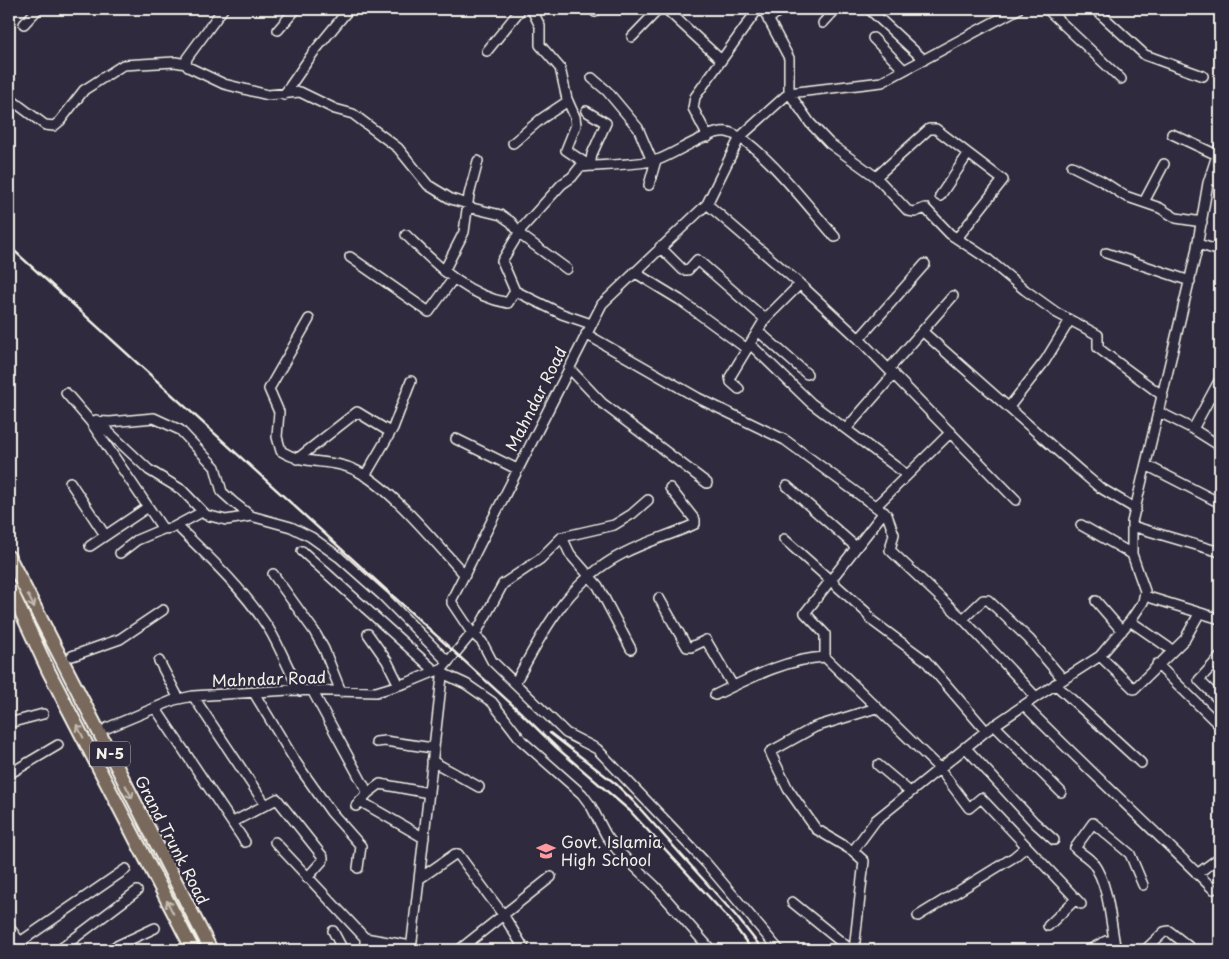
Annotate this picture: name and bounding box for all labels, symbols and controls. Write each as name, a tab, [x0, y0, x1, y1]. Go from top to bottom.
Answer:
street label: Mahndar Road	[498, 342, 572, 455]
one-way arrow	[27, 593, 36, 608]
street label: Mahndar Road	[211, 664, 327, 692]
one-way arrow	[75, 724, 84, 739]
road number: N-5	[90, 742, 130, 766]
street label: Grand Trunk Road	[130, 771, 216, 908]
one-way arrow	[125, 784, 134, 799]
place label: Govt. Islamia High School	[561, 829, 662, 871]
school or university icon: Govt. Islamia High School	[535, 840, 557, 862]
one-way arrow	[165, 900, 174, 915]

